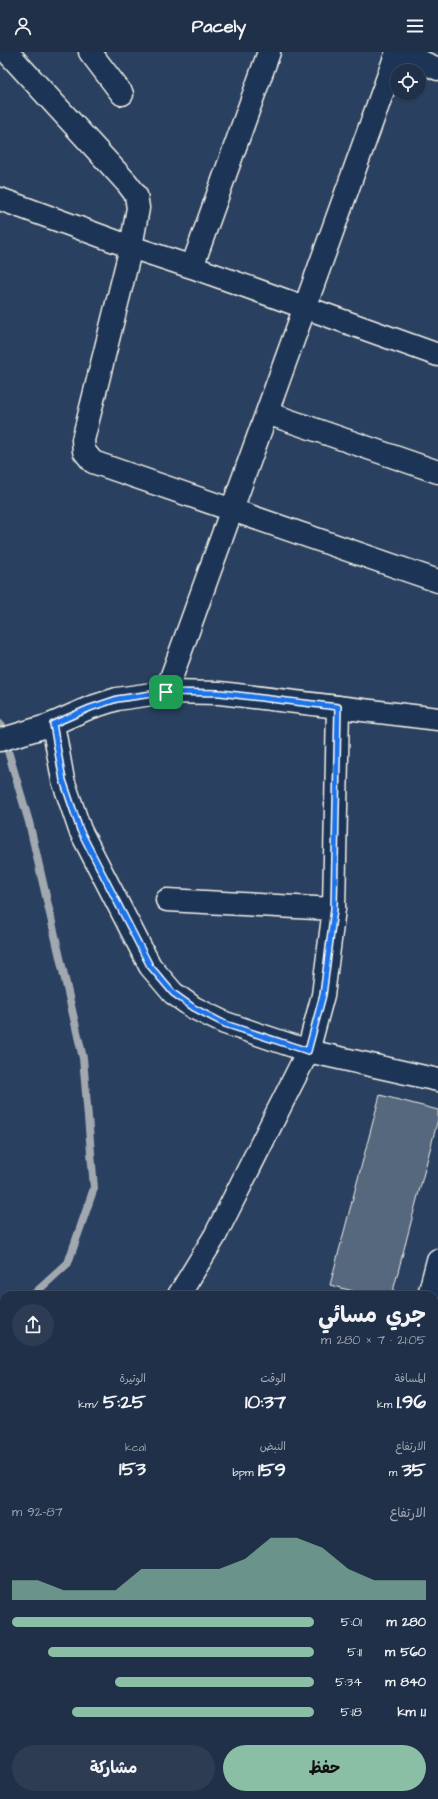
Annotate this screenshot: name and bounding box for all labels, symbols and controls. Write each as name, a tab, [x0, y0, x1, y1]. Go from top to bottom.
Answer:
text: Pacely	[192, 14, 246, 39]
icon: person	[12, 15, 34, 37]
icon: menu	[404, 15, 426, 37]
map controls	[390, 64, 426, 100]
button: locate	[390, 64, 426, 100]
pin	[149, 675, 183, 709]
icon: arrive	[155, 681, 177, 703]
text: جري مسائي	[318, 1300, 426, 1331]
button: share	[12, 1304, 54, 1346]
text: 21:05 · 7 × 280 m	[321, 1331, 426, 1349]
text: الوتيرة	[119, 1371, 146, 1386]
text: الوقت	[260, 1371, 286, 1386]
text: المسافة	[395, 1371, 426, 1386]
text: 5:25	[103, 1388, 146, 1416]
text: 10:37	[245, 1388, 286, 1416]
text: 1.96	[397, 1388, 426, 1416]
text: /km	[78, 1397, 103, 1412]
text: km	[377, 1397, 397, 1412]
text: النبض	[260, 1439, 286, 1454]
text: الارتفاع	[395, 1439, 426, 1454]
text: kcal	[125, 1440, 146, 1455]
text: 153	[119, 1455, 146, 1483]
text: 159	[258, 1456, 286, 1484]
text: 35	[402, 1456, 426, 1484]
text: bpm	[233, 1465, 258, 1480]
text: m	[389, 1465, 402, 1480]
text: 87–92 m	[12, 1503, 63, 1521]
text: الارتفاع	[390, 1504, 426, 1522]
text: 5:01	[341, 1613, 362, 1631]
text: 280 m	[387, 1613, 426, 1631]
text: 5:11	[347, 1643, 362, 1661]
text: 560 m	[385, 1643, 426, 1661]
text: 5:34	[335, 1673, 362, 1691]
text: 840 m	[385, 1673, 426, 1691]
text: 5:18	[341, 1703, 362, 1721]
text: 1.1 km	[398, 1703, 426, 1721]
button: مشاركة	[12, 1745, 215, 1791]
button: حفظ	[223, 1745, 426, 1791]

